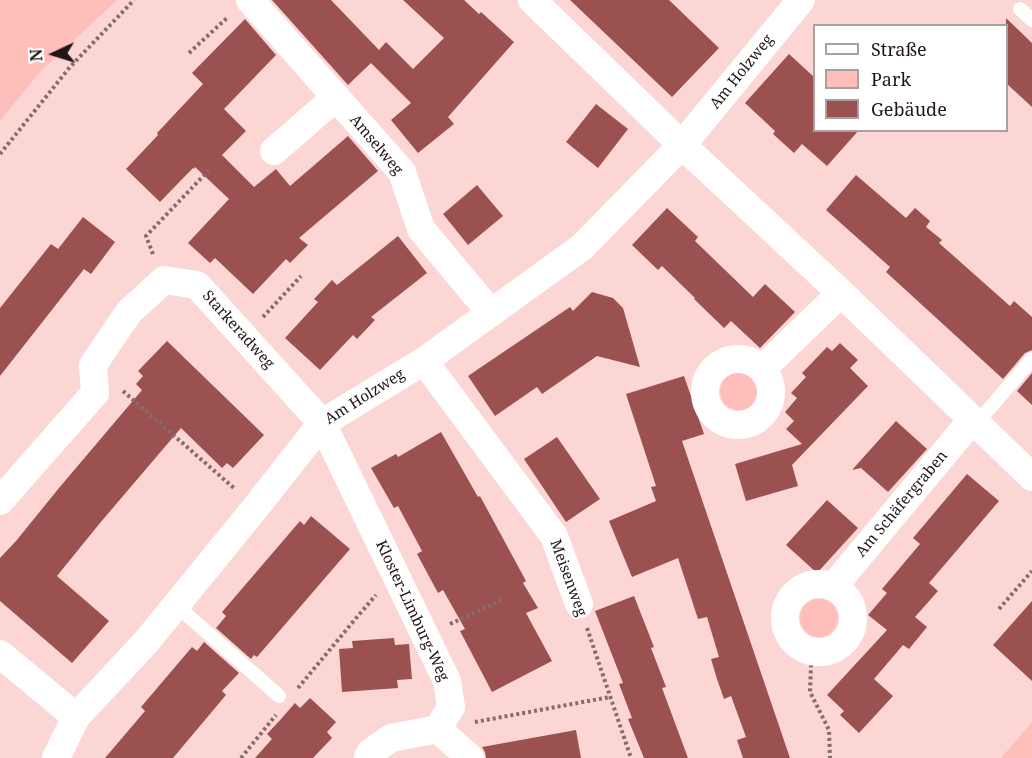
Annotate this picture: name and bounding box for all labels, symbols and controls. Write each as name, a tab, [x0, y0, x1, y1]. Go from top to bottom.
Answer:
north arrow	[24, 24, 84, 84]
legend	[813, 24, 1008, 132]
street label: Am Holzweg	[707, 31, 777, 113]
text: Straße	[871, 37, 927, 61]
text: N	[25, 48, 47, 62]
text: Park	[871, 67, 911, 91]
text: Gebäude	[871, 97, 947, 121]
street label: Amselweg	[346, 111, 406, 179]
street label: Starkeradweg	[198, 287, 278, 373]
street label: Am Holzweg	[322, 365, 408, 429]
street label: Am Schäfergraben	[852, 447, 952, 561]
street label: Meisenweg	[546, 537, 590, 619]
street label: Kloster-Limburg-Weg	[371, 538, 453, 684]

